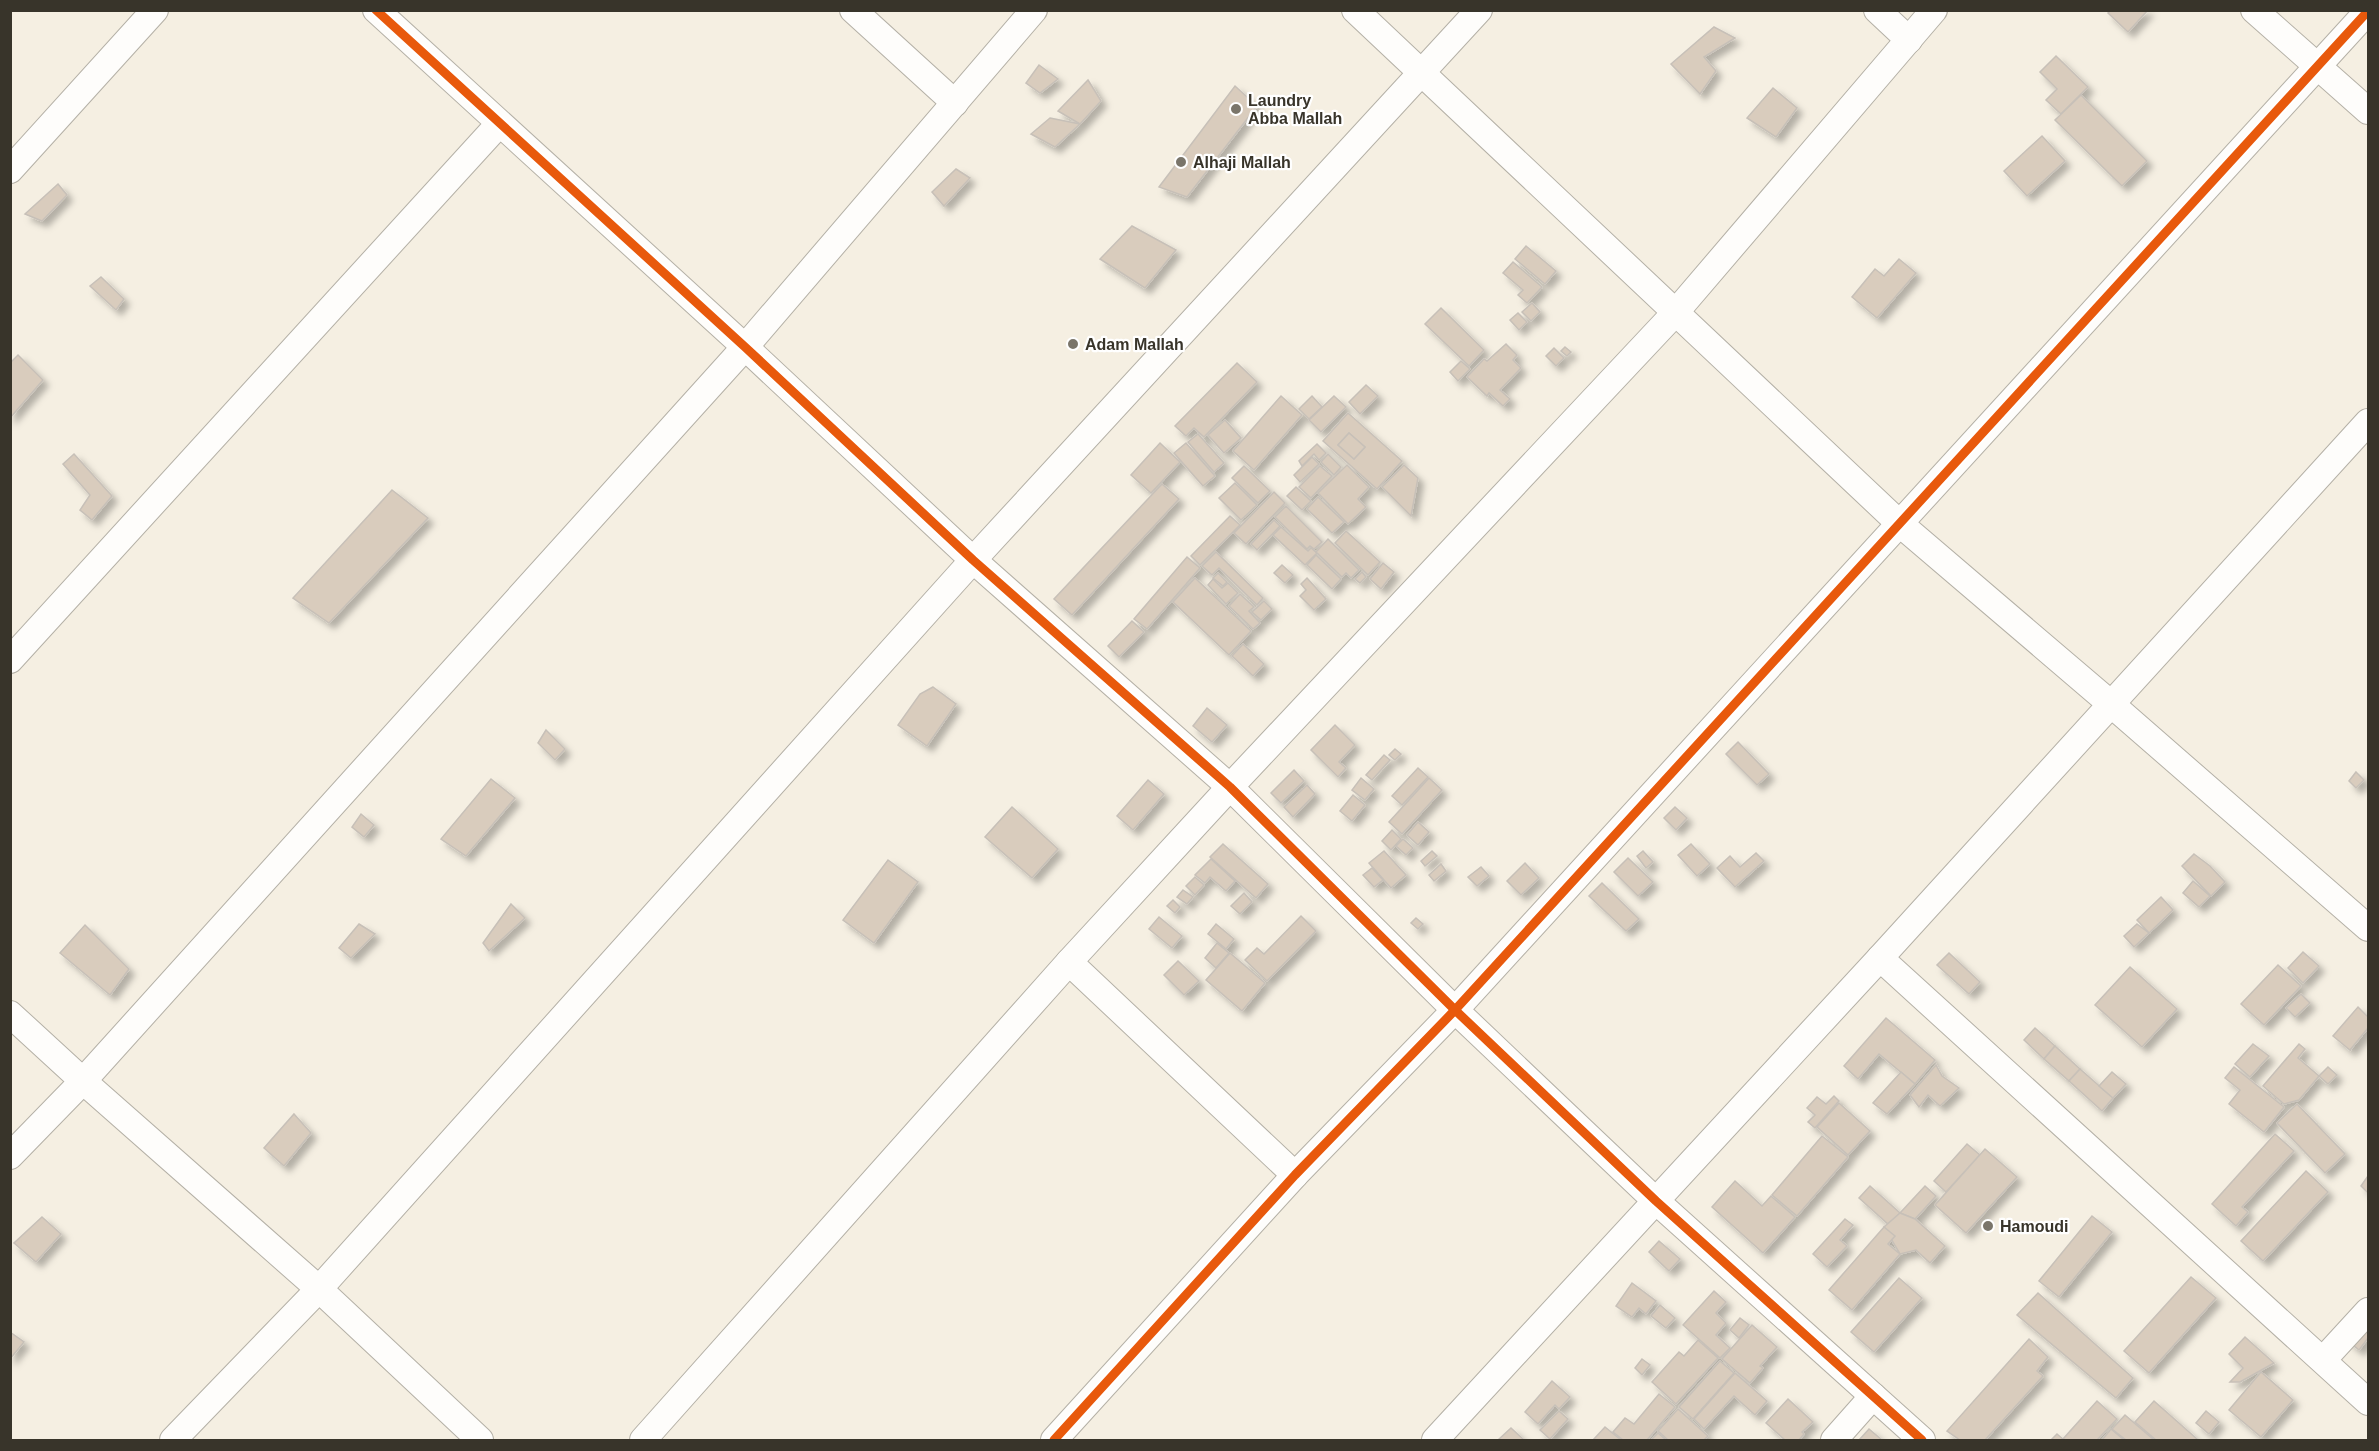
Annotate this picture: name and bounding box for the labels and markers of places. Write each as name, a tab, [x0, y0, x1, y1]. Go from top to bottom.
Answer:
place label: Laundry Abba Mallah	[1248, 92, 1342, 127]
marker: Laundry Abba Mallah	[1229, 102, 1243, 116]
place label: Alhaji Mallah	[1193, 154, 1291, 171]
marker: Alhaji Mallah	[1174, 155, 1188, 169]
place label: Adam Mallah	[1085, 336, 1184, 353]
marker: Adam Mallah	[1066, 337, 1080, 351]
place label: Hamoudi	[2000, 1218, 2068, 1235]
marker: Hamoudi	[1981, 1219, 1995, 1233]

